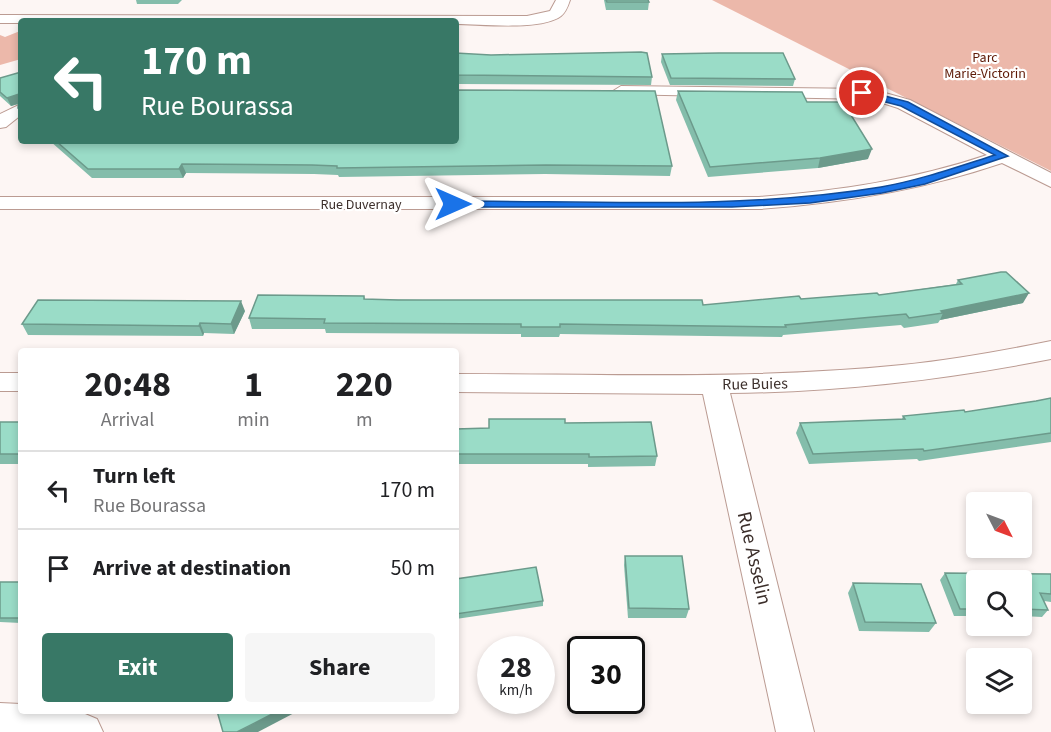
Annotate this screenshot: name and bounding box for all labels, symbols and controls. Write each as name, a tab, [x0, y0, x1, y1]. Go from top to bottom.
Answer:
text: 170 m	[141, 31, 252, 91]
icon: left	[42, 42, 120, 120]
park label: Parc Marie-Victorin	[944, 48, 1026, 84]
pin	[836, 67, 887, 118]
icon: arrive	[845, 76, 878, 109]
text: Rue Bourassa	[141, 87, 294, 126]
position arrow	[421, 172, 485, 236]
street label: Rue Duvernay	[320, 195, 402, 215]
text: 20:48	[84, 359, 171, 410]
text: 1	[244, 359, 263, 410]
text: 220	[336, 359, 393, 410]
street label: Rue Buies	[722, 372, 788, 396]
text: Arrival	[101, 406, 154, 434]
text: min	[237, 406, 270, 434]
text: m	[356, 406, 373, 434]
text: Turn left	[93, 460, 175, 492]
icon: left	[42, 474, 75, 507]
text: 170 m	[380, 474, 435, 506]
text: Rue Bourassa	[93, 492, 206, 520]
north arrow	[966, 492, 1032, 558]
map controls	[966, 492, 1032, 714]
street label: Rue Asselin	[730, 509, 778, 608]
icon: arrive	[42, 552, 75, 585]
text: Arrive at destination	[93, 552, 291, 584]
text: 50 m	[390, 552, 435, 584]
button: search	[966, 570, 1032, 636]
button: Exit	[42, 633, 233, 702]
button: Share	[245, 633, 435, 702]
speed limit sign: 30	[567, 636, 645, 714]
text: 28	[500, 646, 532, 689]
button: layers	[966, 648, 1032, 714]
text: km/h	[499, 680, 533, 701]

